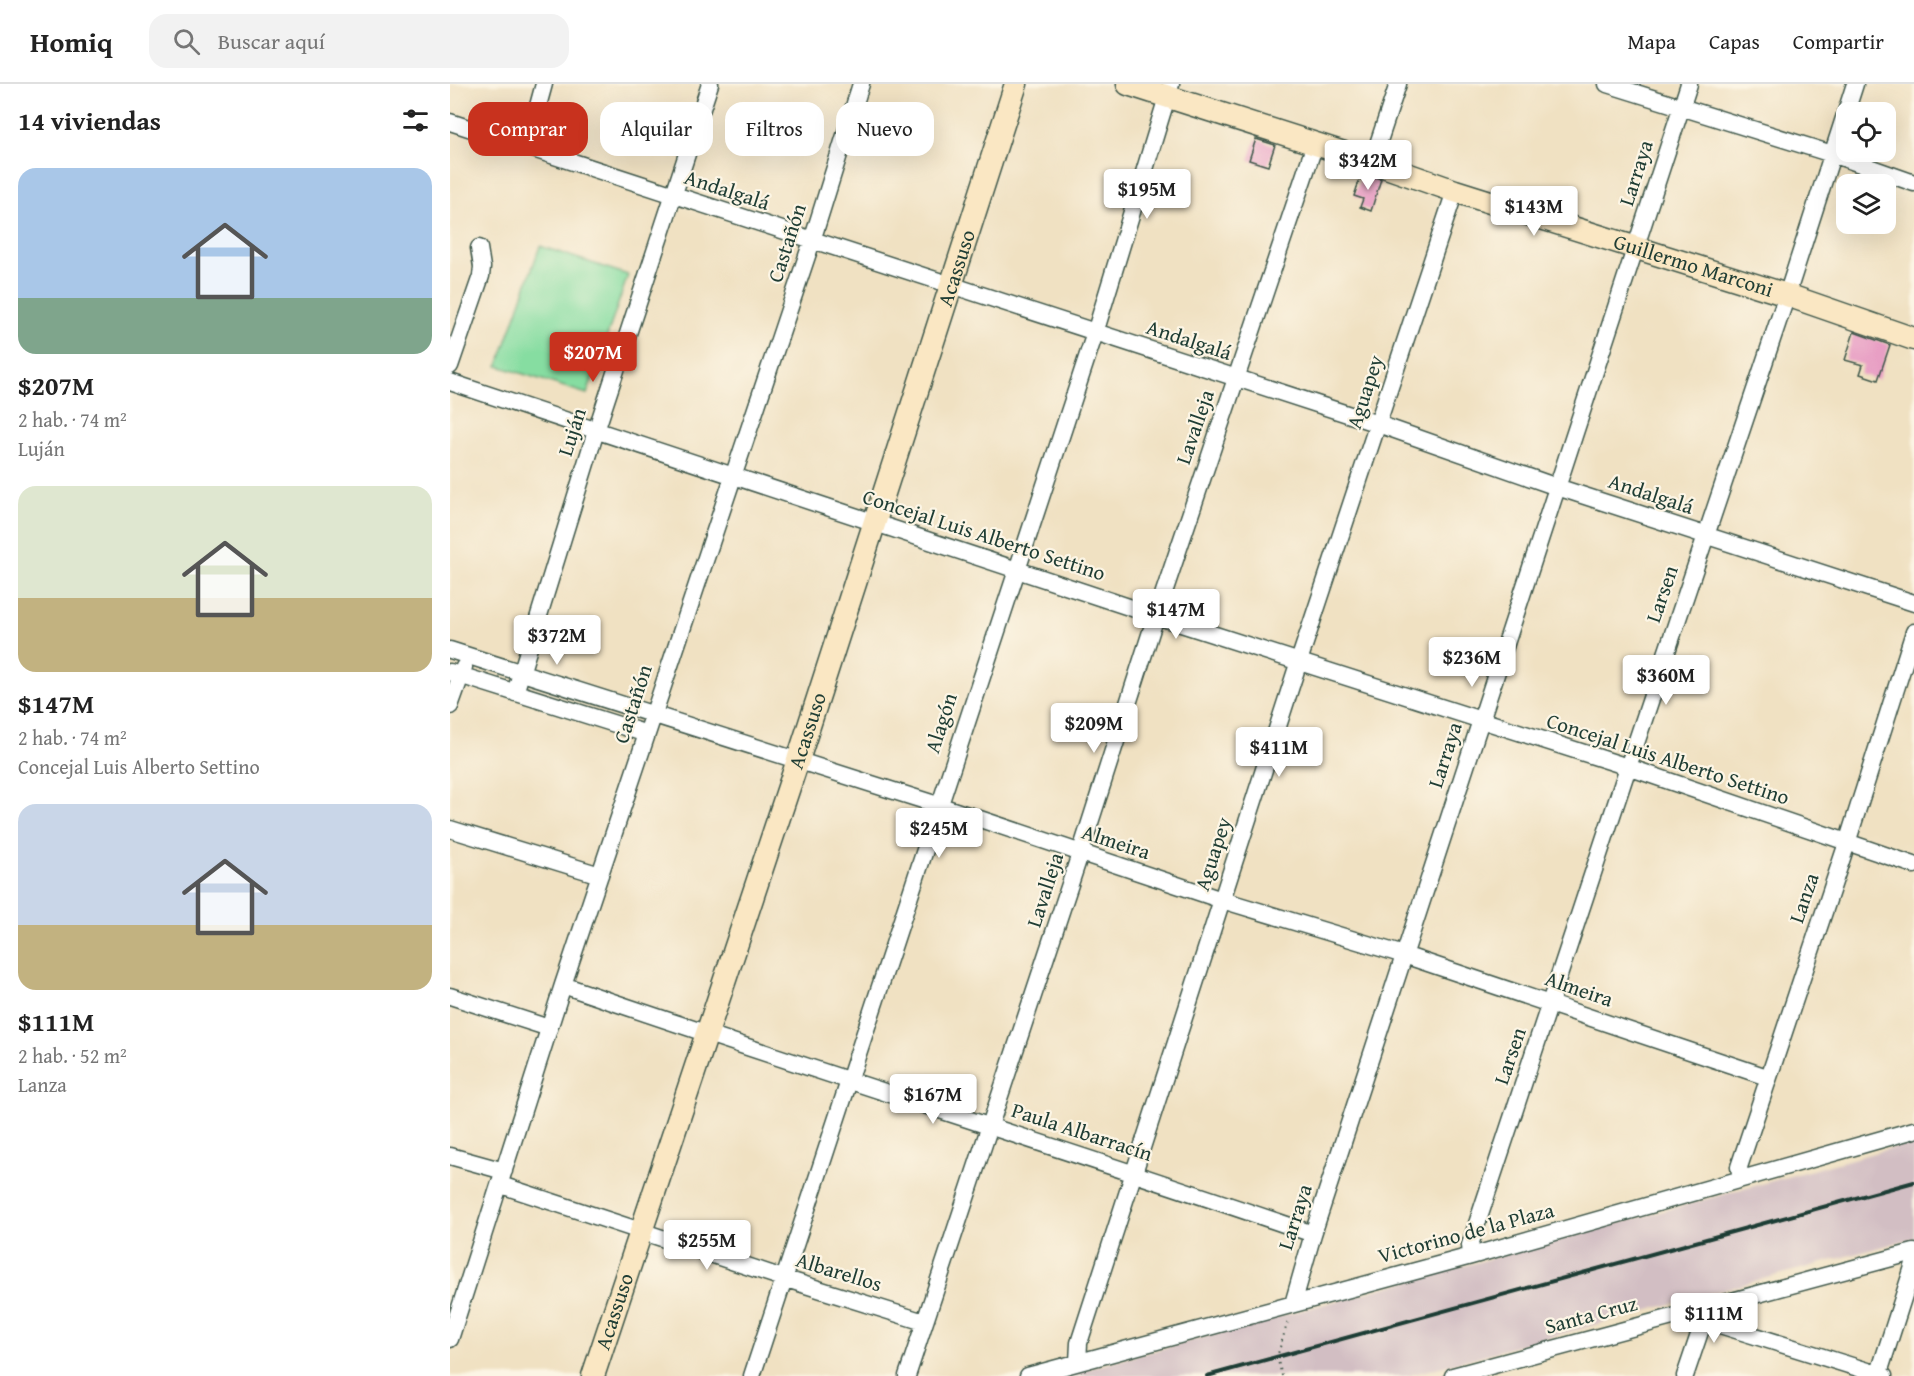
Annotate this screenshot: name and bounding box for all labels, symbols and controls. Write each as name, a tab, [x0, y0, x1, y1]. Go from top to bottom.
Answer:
search box	[149, 14, 569, 68]
text: Homiq	[30, 21, 113, 62]
icon: search	[170, 25, 203, 58]
text: Buscar aquí	[218, 25, 325, 57]
text: Mapa	[1627, 26, 1676, 57]
text: Capas	[1709, 26, 1760, 57]
text: Compartir	[1793, 26, 1884, 57]
text: 14 viviendas	[18, 101, 161, 140]
chip: Comprar	[468, 102, 588, 156]
chip: Alquilar	[600, 102, 713, 156]
chip: Filtros	[725, 102, 824, 156]
chip: Nuevo	[836, 102, 934, 156]
map controls	[1836, 102, 1896, 234]
button: locate	[1836, 102, 1896, 162]
icon: filters	[399, 104, 432, 137]
street label: Larraya	[1610, 136, 1661, 210]
pin: $342M	[1326, 140, 1410, 191]
text: $342M	[1339, 145, 1397, 174]
street label: Andalgalá	[681, 161, 774, 218]
pin: $195M	[1105, 169, 1189, 220]
text: $195M	[1118, 174, 1176, 203]
button: layers	[1836, 174, 1896, 234]
pin: $143M	[1492, 186, 1576, 237]
text: $143M	[1505, 191, 1563, 220]
street label: Castañón	[759, 199, 814, 286]
icon: home	[171, 207, 279, 315]
street label: Acassuso	[929, 226, 983, 310]
street label: Guillermo Marconi	[1610, 226, 1777, 305]
street label: Andalgalá	[1143, 311, 1236, 368]
pin: $207M	[551, 332, 635, 383]
text: $207M	[564, 337, 622, 366]
street label: Aguapey	[1338, 350, 1391, 433]
text: $207M	[18, 366, 94, 405]
street label: Lavalleja	[1167, 385, 1222, 468]
street label: Luján	[549, 404, 594, 460]
text: 2 hab. · 74 m²	[18, 405, 127, 434]
text: Luján	[18, 434, 65, 463]
street label: Andalgalá	[1605, 465, 1698, 522]
street label: Concejal Luis Alberto Settino	[859, 481, 1110, 588]
icon: home	[171, 525, 279, 633]
street label: Larsen	[1637, 561, 1686, 627]
pin: $147M	[1134, 589, 1218, 640]
text: $147M	[1147, 594, 1205, 623]
pin: $372M	[515, 615, 599, 666]
text: $372M	[528, 620, 586, 649]
pin: $236M	[1430, 637, 1514, 688]
text: $236M	[1443, 642, 1501, 671]
pin: $360M	[1624, 655, 1708, 706]
street label: Castañón	[605, 660, 660, 747]
text: $360M	[1637, 660, 1695, 689]
text: $147M	[18, 684, 94, 723]
street label: Acassuso	[780, 688, 834, 773]
street label: Alagón	[916, 689, 965, 757]
pin: $209M	[1052, 703, 1136, 754]
street label: Concejal Luis Alberto Settino	[1543, 705, 1794, 812]
text: $209M	[1065, 708, 1123, 737]
street label: Larraya	[1419, 718, 1470, 792]
text: 2 hab. · 74 m²	[18, 723, 127, 752]
pin: $411M	[1237, 727, 1321, 778]
text: $411M	[1250, 732, 1308, 761]
text: Concejal Luis Alberto Settino	[18, 752, 260, 781]
pin: $245M	[897, 808, 981, 859]
street label: Aguapey	[1186, 812, 1239, 895]
text: $245M	[910, 813, 968, 842]
street label: Almeira	[1078, 816, 1154, 867]
icon: home	[171, 843, 279, 951]
street label: Lavalleja	[1018, 848, 1071, 931]
street label: Lanza	[1781, 869, 1827, 927]
street label: Almeira	[1541, 962, 1617, 1015]
text: $111M	[18, 1002, 94, 1041]
street label: Larsen	[1485, 1023, 1534, 1089]
text: 2 hab. · 52 m²	[18, 1041, 127, 1070]
text: Lanza	[18, 1070, 67, 1099]
pin: $167M	[891, 1074, 975, 1125]
text: $167M	[904, 1079, 962, 1108]
street label: Paula Albarracín	[1008, 1094, 1157, 1169]
street label: Larraya	[1269, 1180, 1320, 1254]
street label: Victorino de la Plaza	[1374, 1194, 1557, 1271]
pin: $255M	[665, 1220, 749, 1271]
text: $255M	[678, 1225, 736, 1254]
street label: Albarellos	[792, 1244, 886, 1299]
street label: Acassuso	[587, 1269, 641, 1354]
street label: Santa Cruz	[1541, 1287, 1641, 1342]
pin: $111M	[1672, 1293, 1756, 1344]
text: $111M	[1685, 1298, 1743, 1327]

